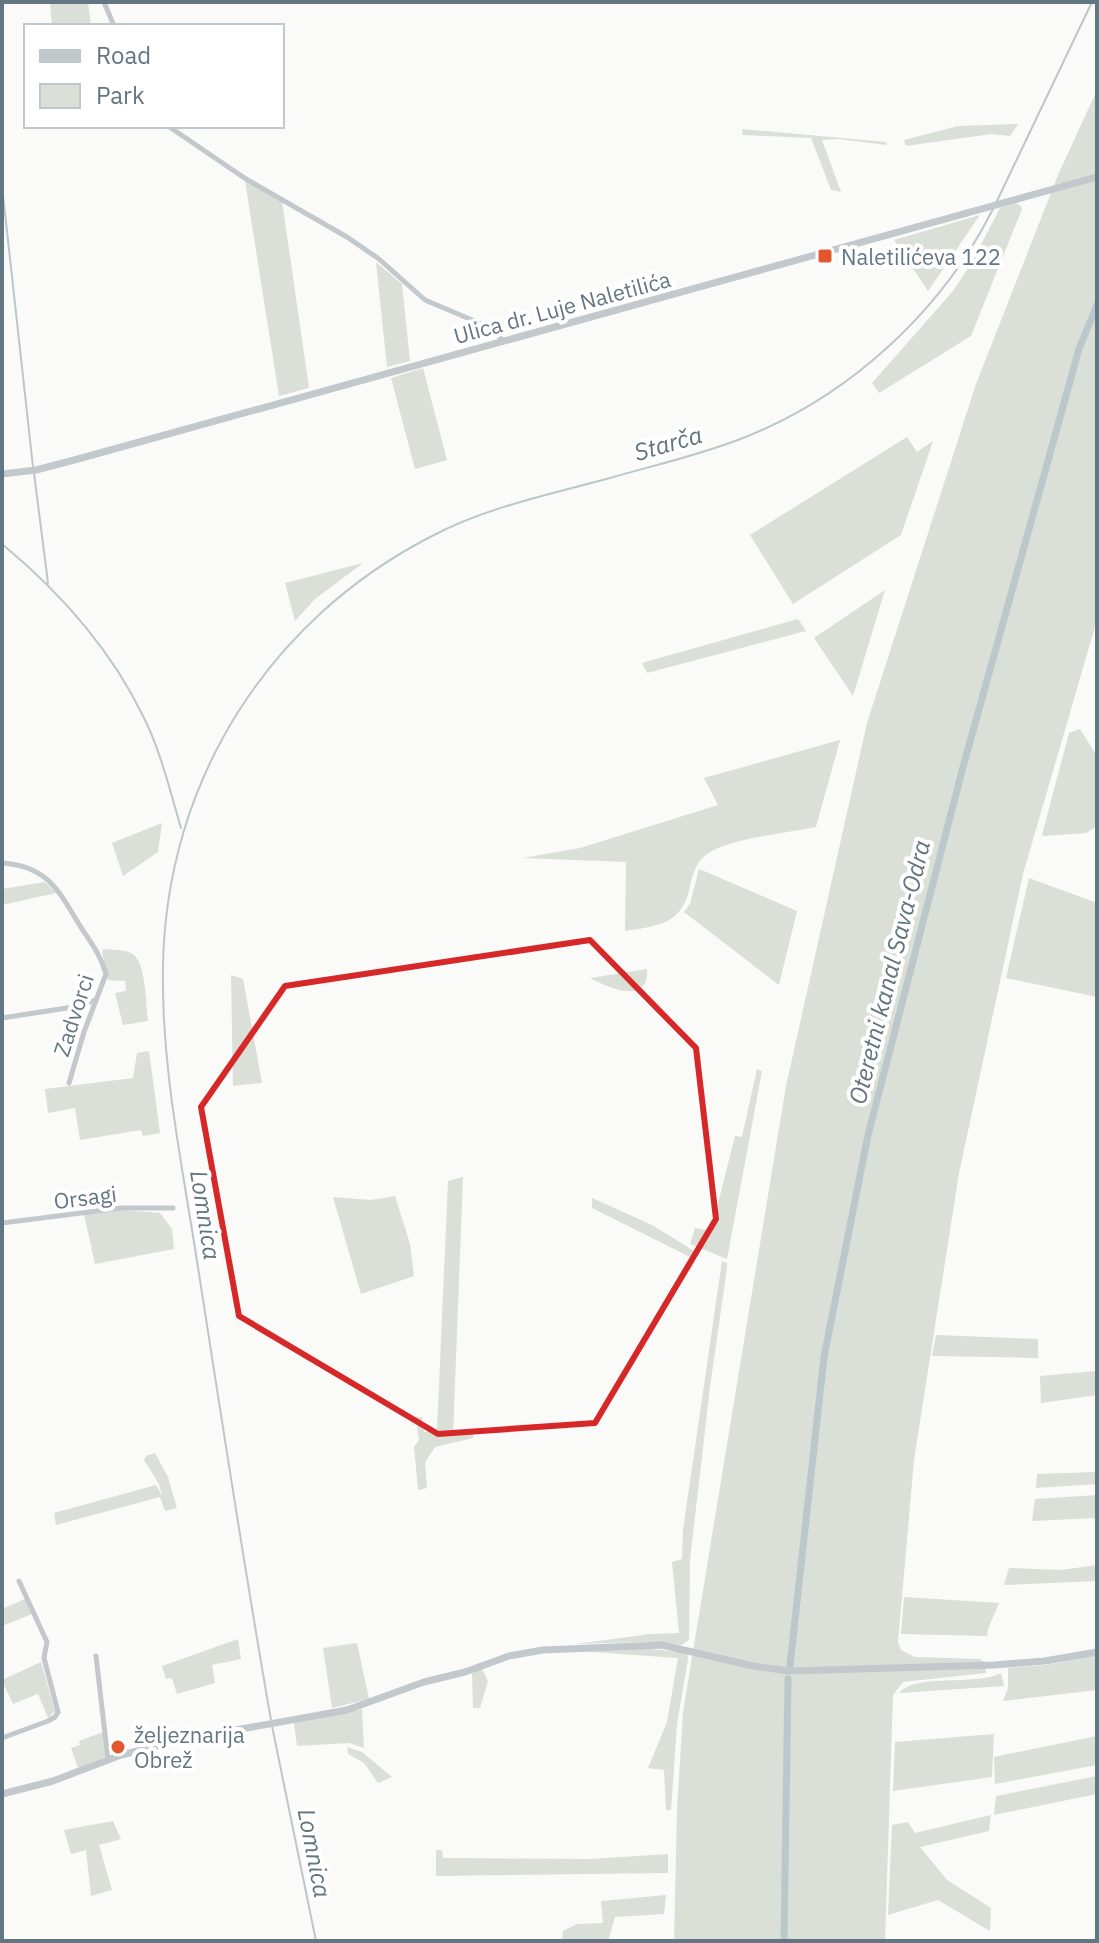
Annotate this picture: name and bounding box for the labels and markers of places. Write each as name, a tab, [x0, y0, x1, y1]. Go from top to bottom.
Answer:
place label: Naletilićeva 122	[841, 242, 1001, 271]
marker: Naletilićeva 122	[816, 247, 834, 265]
place label: željeznarija Obrež	[134, 1720, 245, 1774]
marker: željeznarija Obrež	[109, 1738, 127, 1756]

